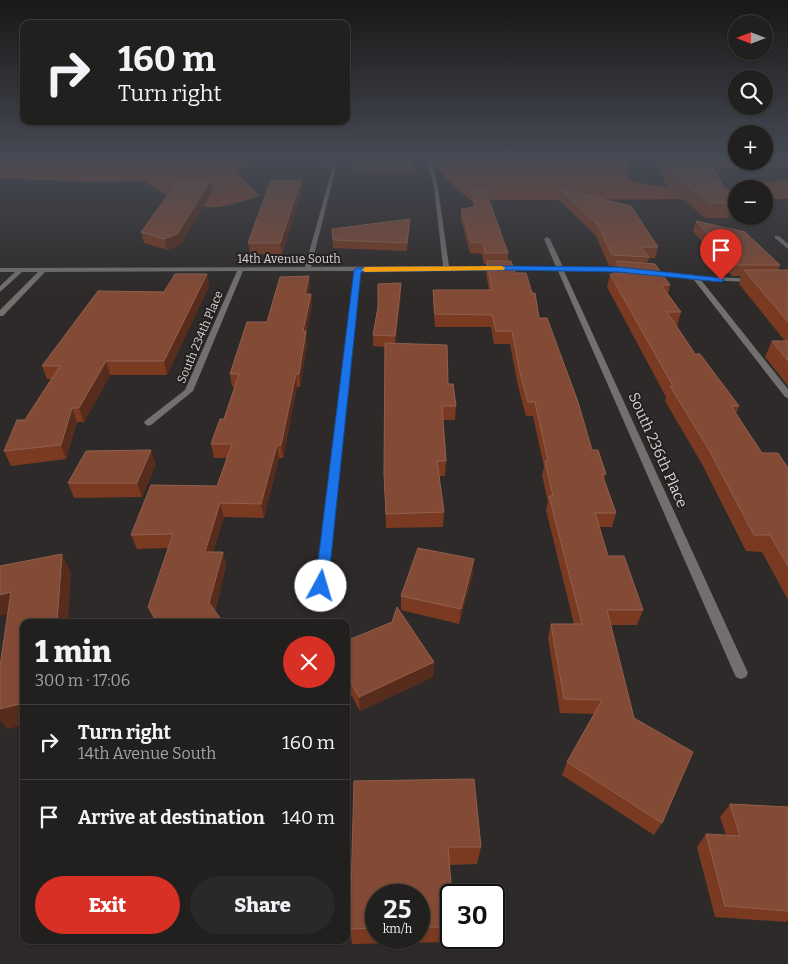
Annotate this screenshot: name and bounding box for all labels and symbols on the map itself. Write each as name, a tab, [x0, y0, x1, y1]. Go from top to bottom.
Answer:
north arrow	[728, 15, 772, 60]
pin	[700, 229, 742, 280]
street label: 14th Avenue South	[237, 252, 341, 266]
street label: South 234th Place	[174, 289, 226, 385]
street label: South 236th Place	[625, 390, 691, 510]
position arrow	[294, 559, 346, 611]
speed limit sign: 30	[440, 884, 505, 949]

